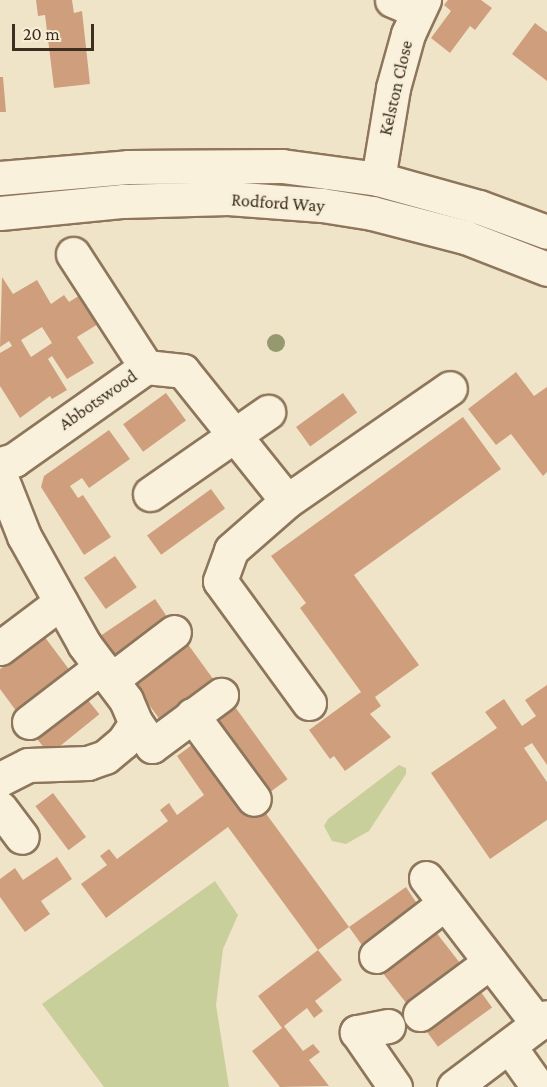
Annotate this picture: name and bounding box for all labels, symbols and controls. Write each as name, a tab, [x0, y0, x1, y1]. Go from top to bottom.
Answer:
scale bar	[15, 12, 98, 50]
text: 20 m	[23, 24, 60, 44]
street label: Kelston Close	[375, 38, 417, 138]
street label: Rodford Way	[231, 189, 325, 217]
street label: Abbotswood	[55, 365, 141, 435]

